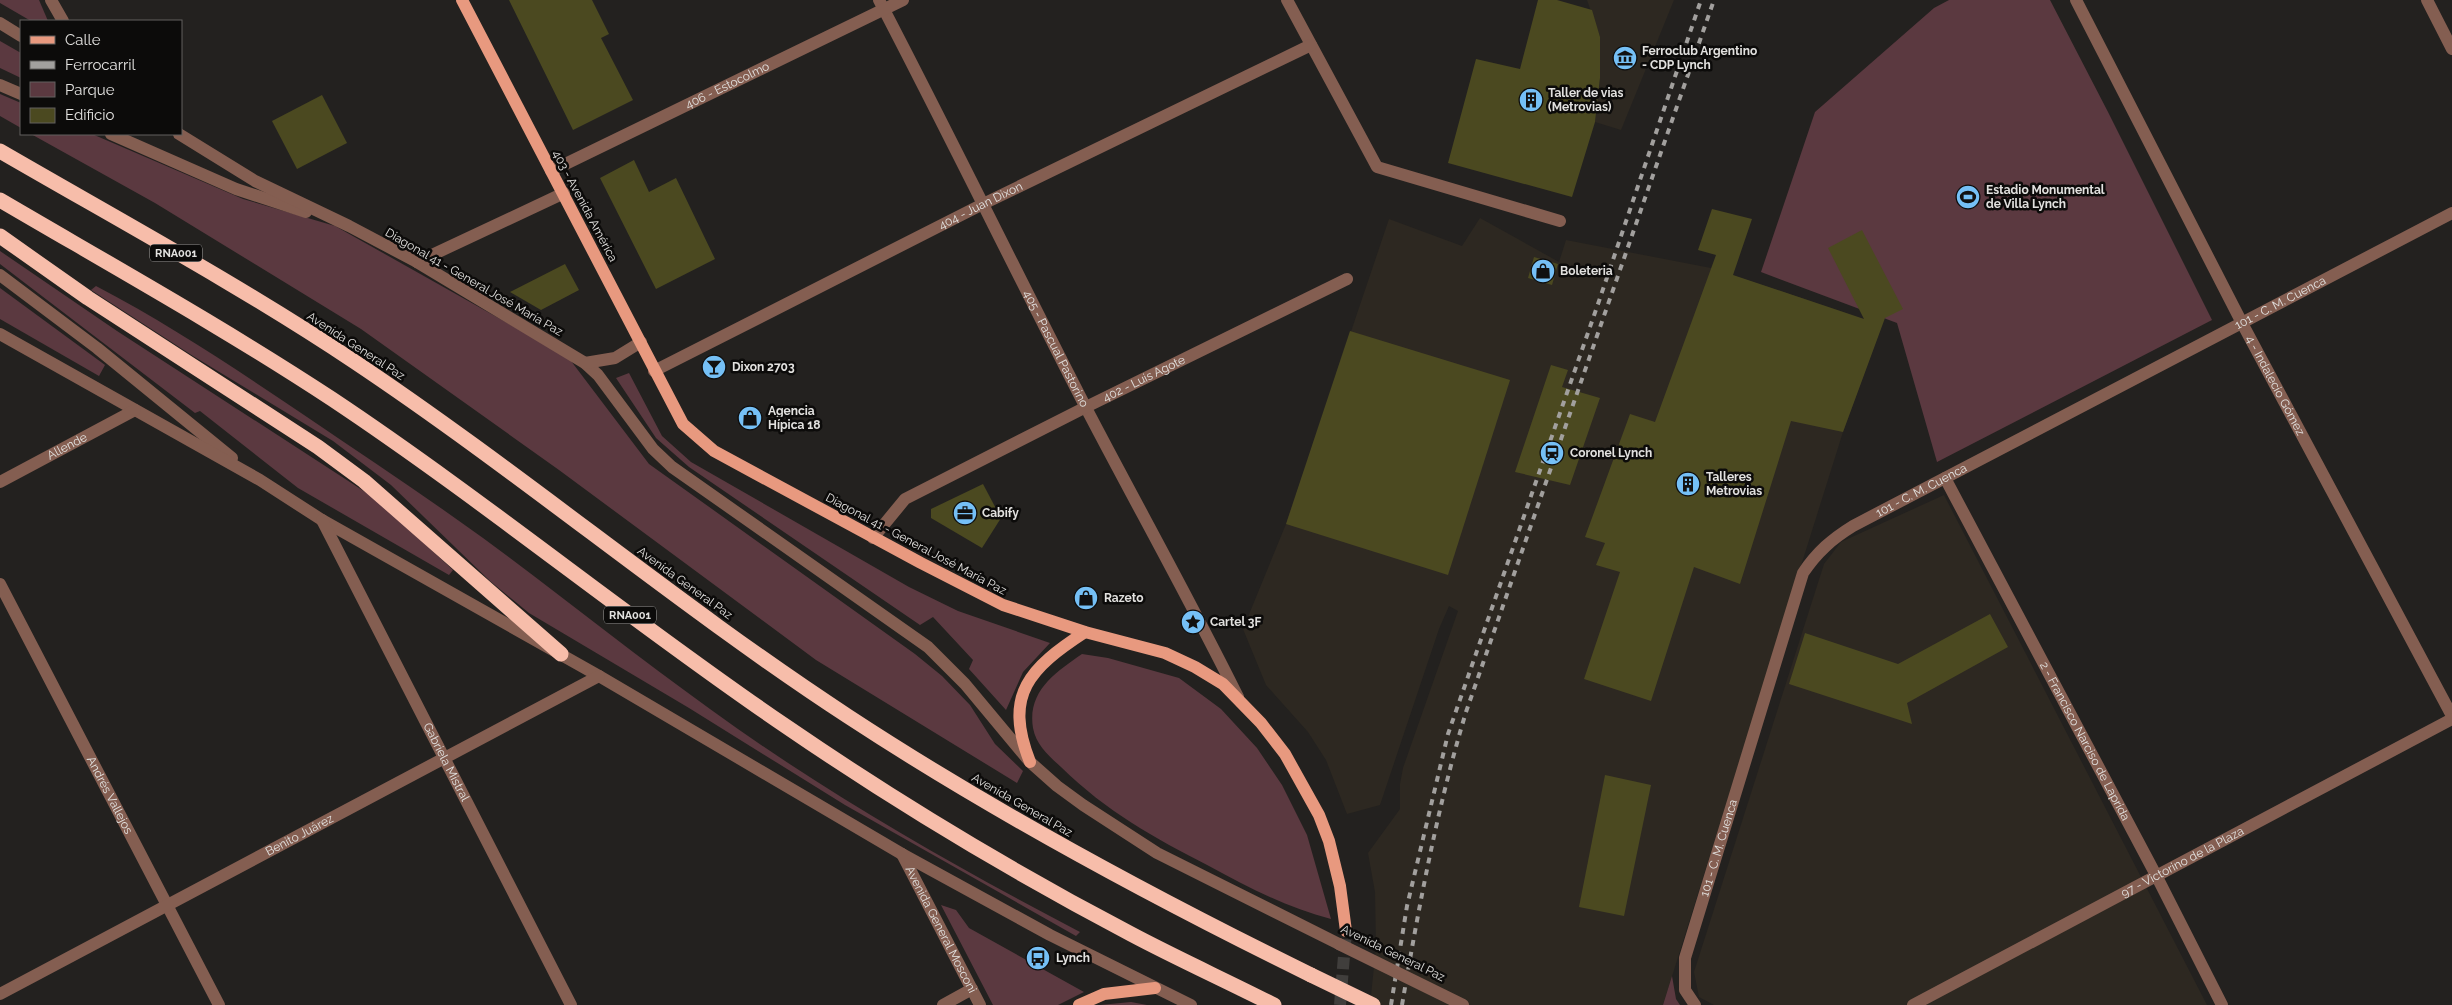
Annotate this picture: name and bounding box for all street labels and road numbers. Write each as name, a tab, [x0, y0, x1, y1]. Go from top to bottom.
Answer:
street label: 406 - Estocolmo	[683, 59, 772, 112]
street label: 403 - Avenida América	[550, 148, 620, 264]
street label: 404 - Juan Dixon	[936, 179, 1025, 232]
street label: Diagonal 41 - General José María Paz	[383, 225, 565, 339]
road number: RNA001	[150, 244, 202, 262]
street label: 101 - C. M. Cuenca	[2232, 273, 2328, 332]
street label: 405 - Pascual Pastorino	[1020, 288, 1091, 410]
street label: Avenida General Paz	[304, 309, 408, 383]
street label: 4 - Indalecio Gómez	[2243, 333, 2308, 438]
street label: 402 - Luis Agote	[1100, 352, 1187, 405]
street label: Allende	[45, 430, 89, 463]
street label: 101 - C. M. Cuenca	[1873, 461, 1969, 520]
street label: Diagonal 41 - General José María Paz	[823, 490, 1009, 598]
street label: Avenida General Paz	[635, 544, 735, 622]
road number: RNA001	[604, 606, 656, 624]
street label: 2 - Francisco Narciso de Laprida	[2037, 659, 2133, 823]
street label: Gabriela Mistral	[420, 720, 472, 804]
street label: Andrés Vallejos	[84, 754, 136, 836]
street label: Avenida General Paz	[969, 770, 1075, 840]
street label: 101 - C. M. Cuenca	[1697, 798, 1740, 898]
street label: Benito Juárez	[263, 811, 336, 859]
street label: 97 - Victorino de la Plaza	[2119, 824, 2246, 900]
street label: Avenida General Mosconi	[902, 864, 980, 995]
street label: Avenida General Paz	[1339, 922, 1447, 984]

